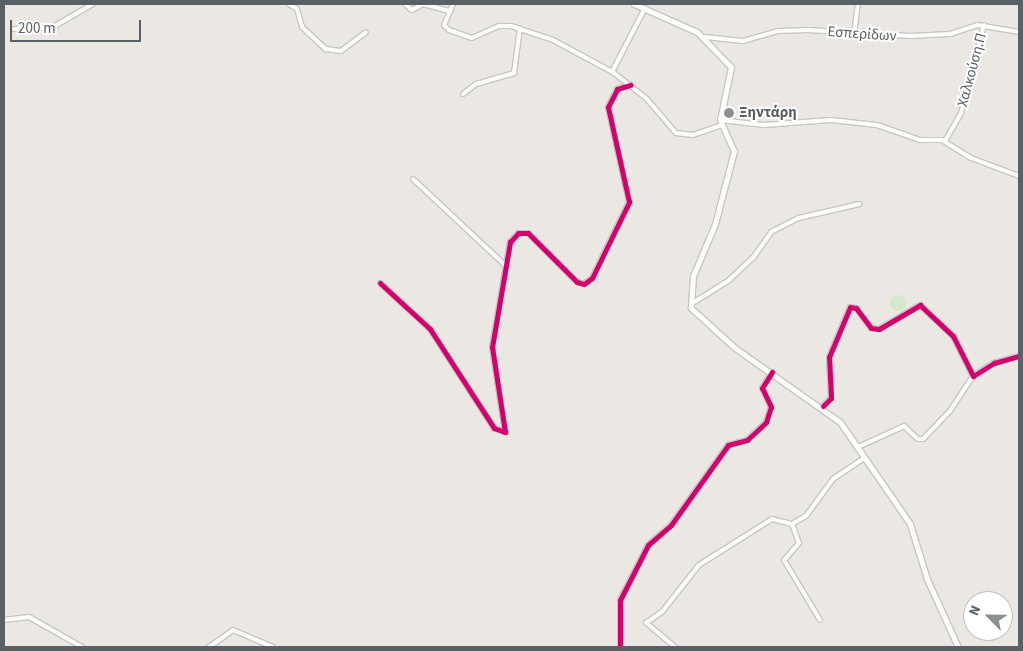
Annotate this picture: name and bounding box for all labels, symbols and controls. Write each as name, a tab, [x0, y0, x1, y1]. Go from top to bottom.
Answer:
scale bar	[12, 10, 144, 42]
text: 200 m	[18, 18, 56, 39]
street label: Εσπερίδων	[827, 23, 897, 45]
street label: Χαλκούση.Π	[953, 31, 991, 109]
place label: Ξηντάρη	[739, 104, 797, 122]
marker: Ξηντάρη	[723, 107, 735, 119]
north arrow	[963, 591, 1013, 641]
text: N	[964, 602, 986, 619]

